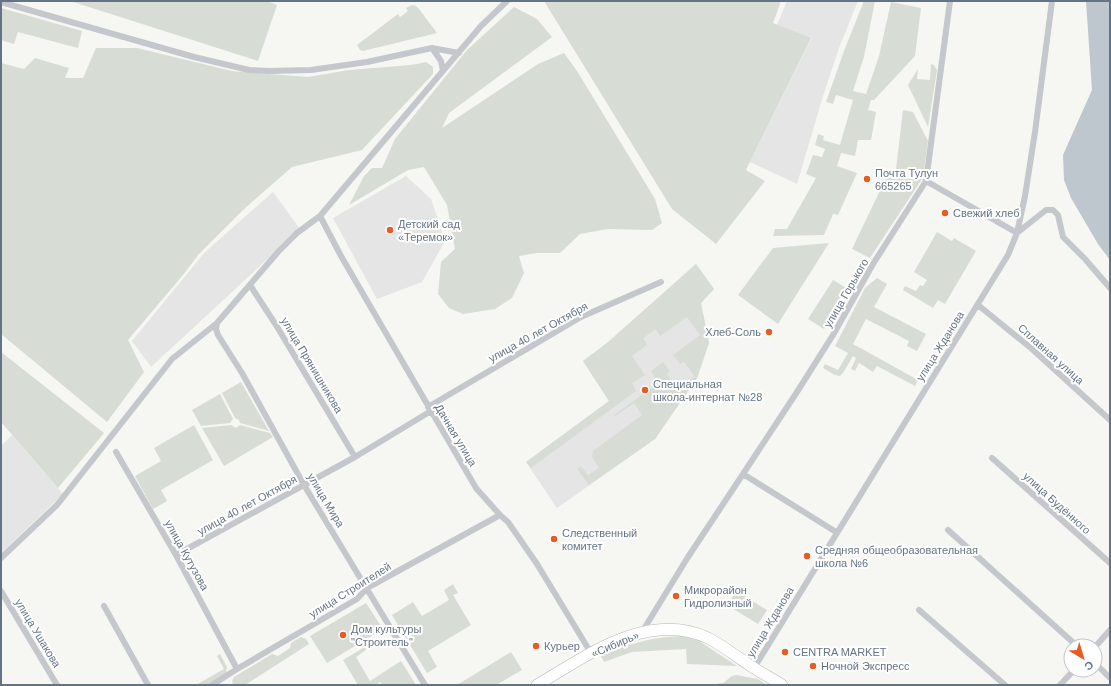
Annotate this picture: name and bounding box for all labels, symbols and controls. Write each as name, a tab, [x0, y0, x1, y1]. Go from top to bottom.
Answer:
place label: Почта Тулун 665265	[875, 167, 938, 192]
marker: Почта Тулун 665265	[862, 174, 872, 184]
place label: Свежий хлеб	[953, 207, 1020, 219]
marker: Свежий хлеб	[940, 208, 950, 218]
place label: Детский сад «Теремок»	[398, 218, 460, 243]
marker: Детский сад «Теремок»	[385, 225, 395, 235]
street label: улица Горького	[821, 256, 871, 330]
street label: улица 40 лет Октября	[486, 300, 590, 364]
street label: улица Жданова	[914, 308, 967, 383]
street label: улица Прянишникова	[279, 315, 346, 416]
street label: Сплавная улица	[1016, 322, 1087, 387]
place label: Хлеб-Соль	[705, 326, 761, 338]
marker: Хлеб-Соль	[764, 327, 774, 337]
place label: Специальная школа-интернат №28	[653, 378, 762, 403]
marker: Специальная школа-интернат №28	[640, 385, 650, 395]
street label: Дачная улица	[433, 402, 480, 469]
street label: улица Будённого	[1021, 470, 1093, 536]
street label: улица Мира	[305, 471, 347, 530]
street label: улица 40 лет Октября	[195, 473, 299, 537]
street label: улица Кутузова	[163, 518, 212, 593]
place label: Следственный комитет	[562, 527, 637, 552]
marker: Следственный комитет	[549, 534, 559, 544]
place label: Средняя общеобразовательная школа №6	[815, 544, 978, 569]
marker: Средняя общеобразовательная школа №6	[802, 551, 812, 561]
street label: улица Строителей	[307, 560, 393, 620]
place label: Микрорайон Гидролизный	[684, 584, 752, 609]
street label: улица Жданова	[744, 584, 796, 659]
marker: Микрорайон Гидролизный	[671, 591, 681, 601]
street label: улица Ушакова	[13, 597, 64, 670]
place label: Дом культуры "Строитель"	[351, 623, 421, 648]
street label: «Сибирь»	[589, 629, 641, 659]
marker: Дом культуры "Строитель"	[338, 630, 348, 640]
north arrow	[1063, 638, 1103, 678]
place label: Курьер	[544, 640, 580, 652]
marker: Курьер	[531, 641, 541, 651]
place label: CENTRA MARKET	[793, 646, 887, 658]
marker: CENTRA MARKET	[780, 647, 790, 657]
text: С	[1082, 659, 1096, 673]
place label: Ночной Экспресс	[821, 660, 910, 672]
marker: Ночной Экспресс	[808, 661, 818, 671]

